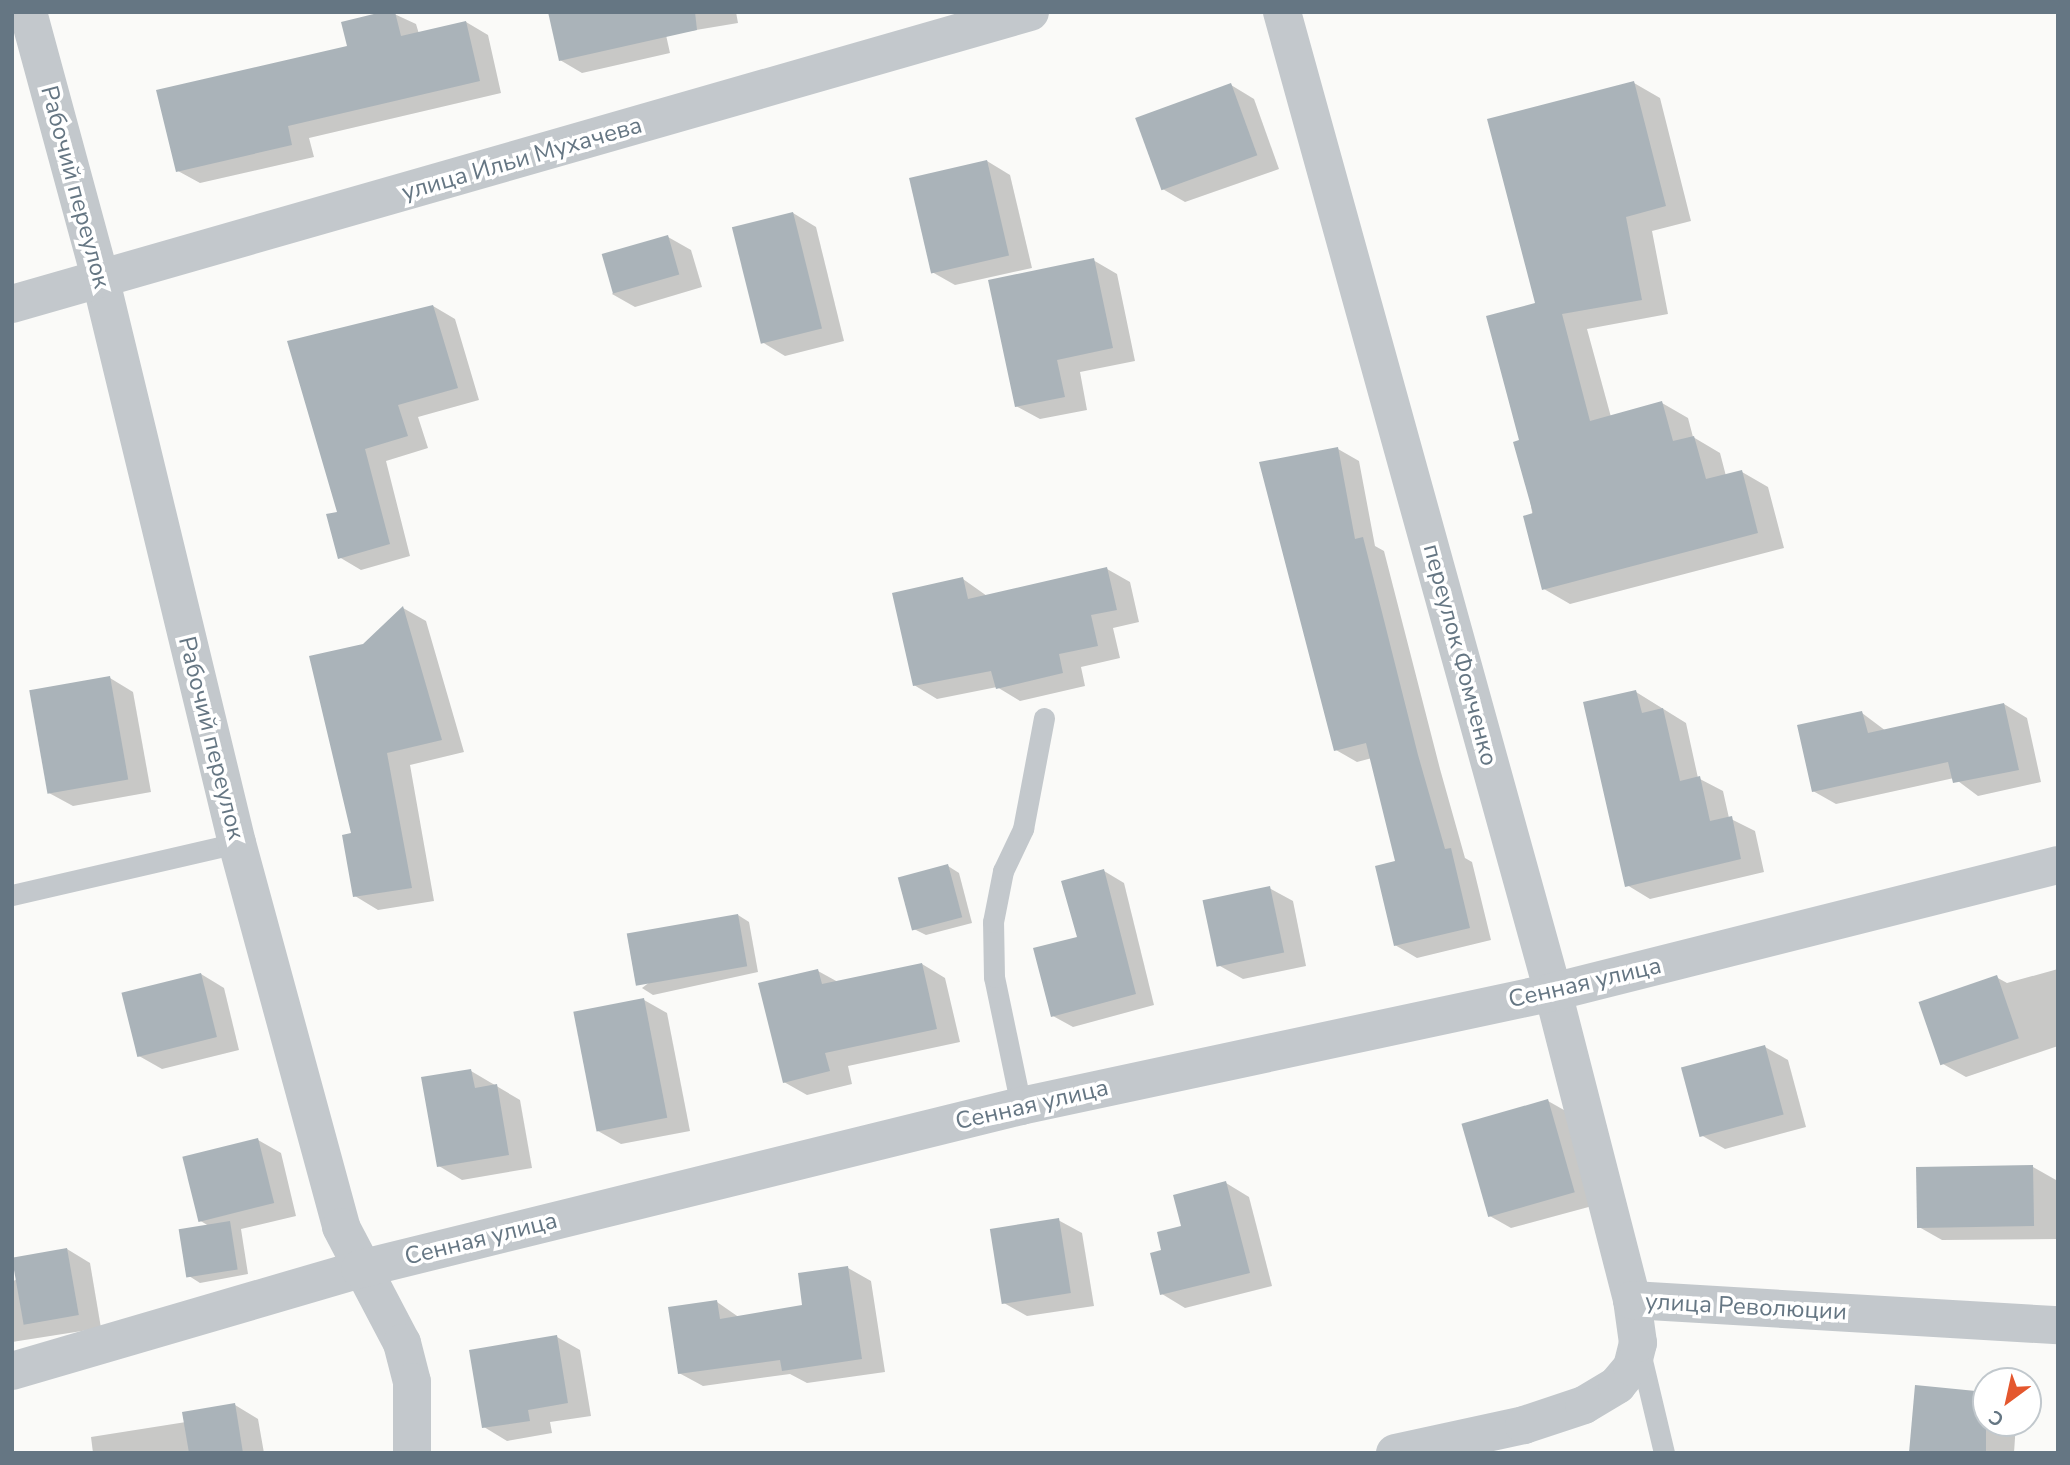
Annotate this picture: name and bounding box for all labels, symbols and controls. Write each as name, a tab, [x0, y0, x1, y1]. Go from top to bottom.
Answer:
street label: Рабочий переулок	[34, 83, 116, 291]
street label: улица Ильи Мухачева	[399, 111, 645, 207]
street label: переулок Фомченко	[1417, 541, 1503, 769]
street label: Рабочий переулок	[172, 633, 250, 843]
street label: Сенная улица	[1506, 951, 1664, 1015]
street label: Сенная улица	[953, 1073, 1111, 1137]
street label: Сенная улица	[402, 1206, 560, 1272]
street label: улица Революции	[1644, 1287, 1848, 1327]
north arrow	[1972, 1367, 2042, 1437]
text: С	[1984, 1404, 2009, 1432]

